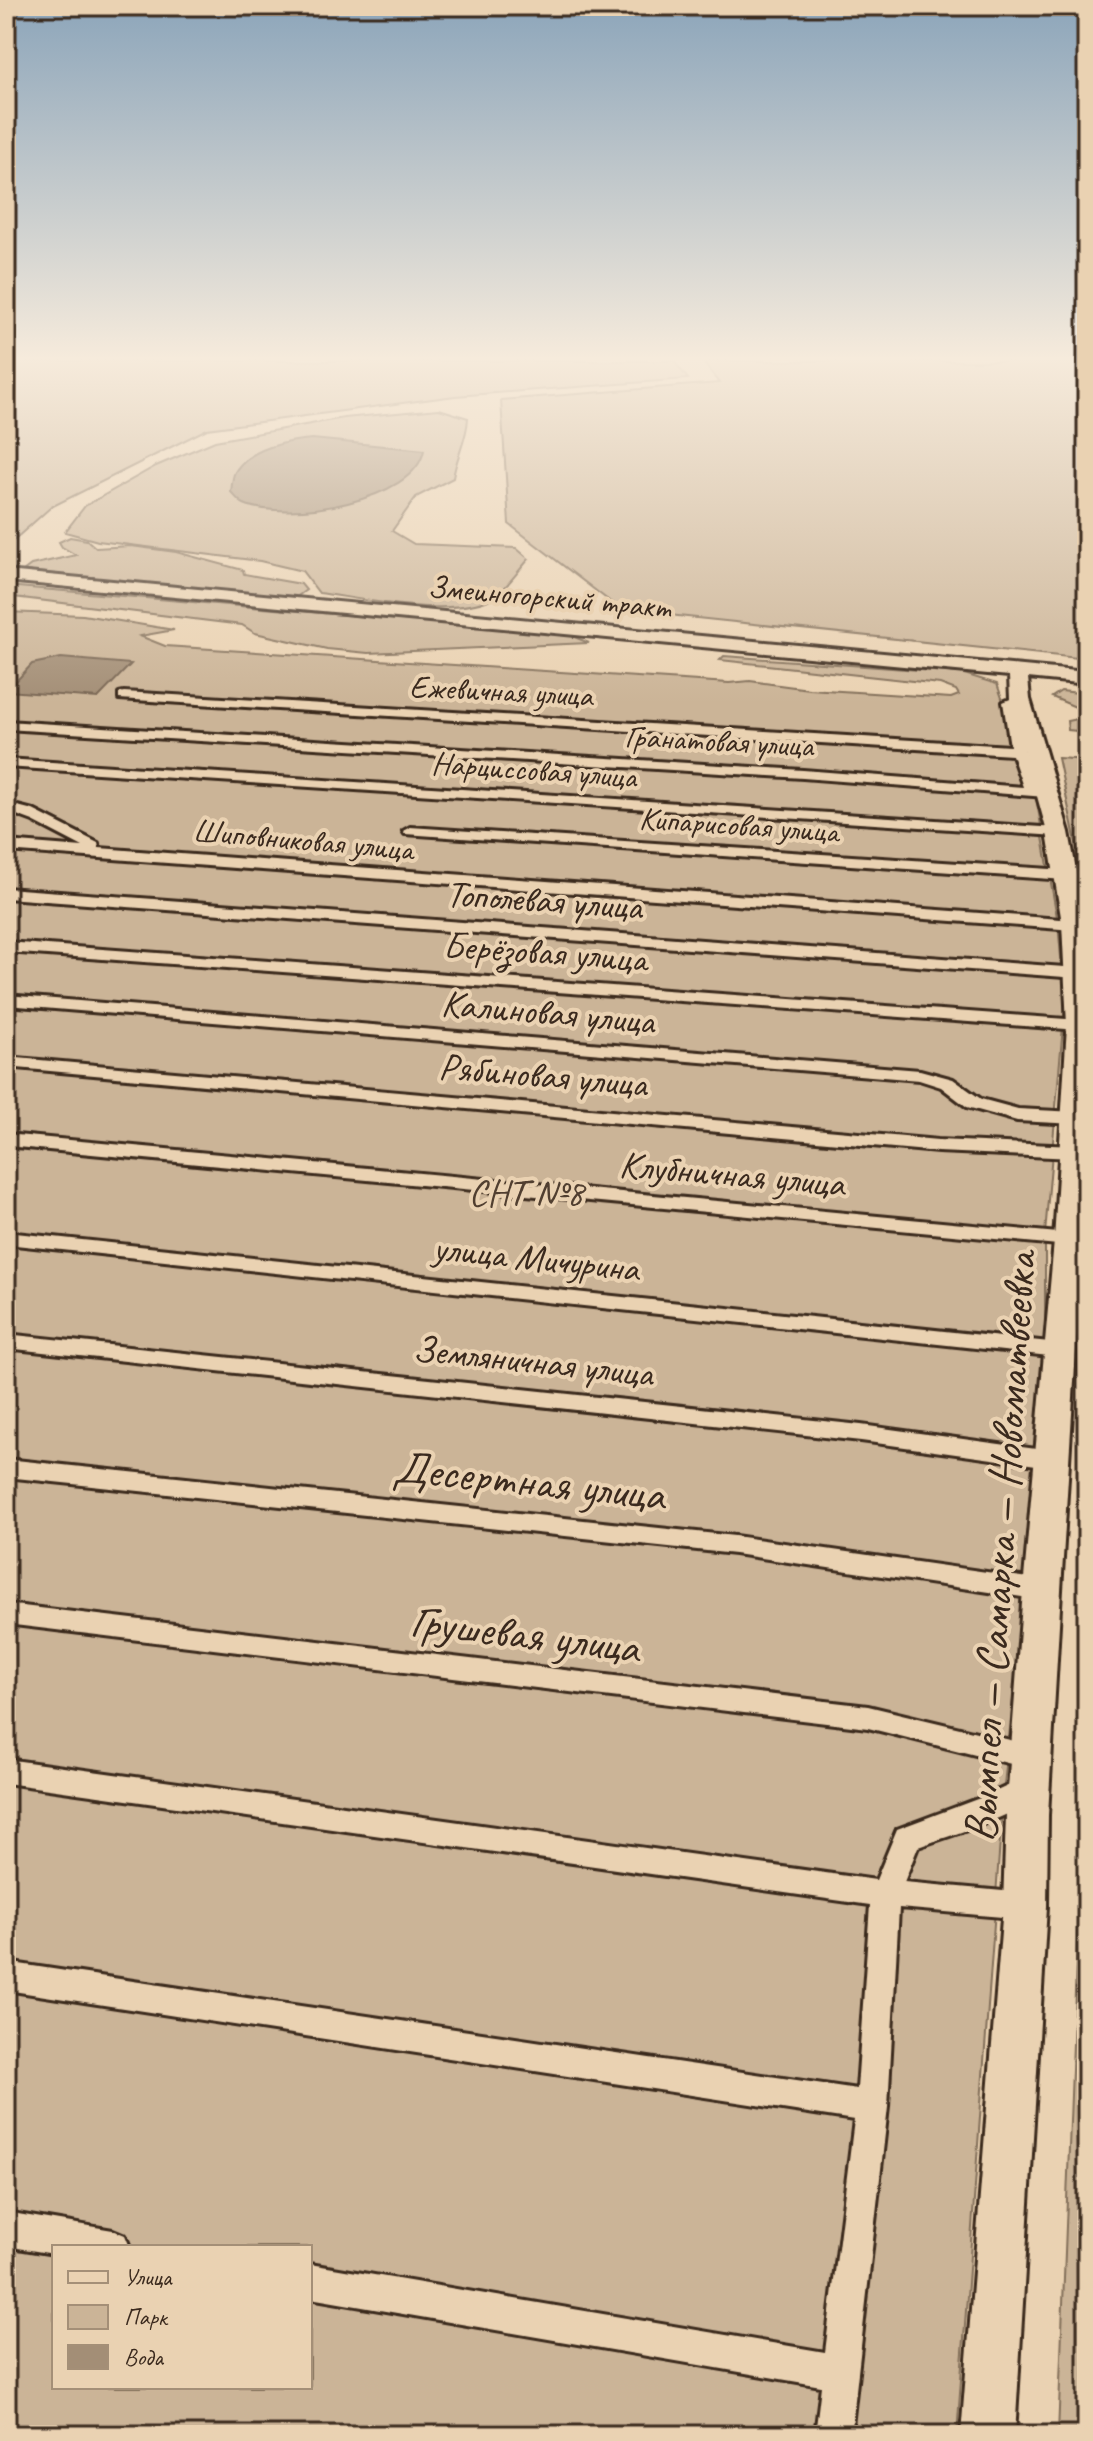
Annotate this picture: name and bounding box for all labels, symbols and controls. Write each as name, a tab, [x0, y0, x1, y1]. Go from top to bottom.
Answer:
street label: Змеиногорский тракт	[426, 566, 675, 628]
street label: Ежевичная улица	[408, 666, 596, 716]
street label: Гранатовая улица	[624, 716, 816, 767]
street label: Нарциссовая улица	[430, 742, 640, 798]
street label: Кипарисовая улица	[638, 798, 843, 853]
street label: Шиповниковая улица	[191, 810, 418, 870]
street label: Тополевая улица	[445, 870, 646, 930]
street label: Берёзовая улица	[442, 921, 652, 983]
street label: Калиновая улица	[440, 979, 659, 1045]
street label: Рябиновая улица	[437, 1043, 652, 1108]
street label: Клубничная улица	[618, 1141, 849, 1207]
park label: СНТ №8	[469, 1169, 587, 1216]
street label: улица Мичурина	[429, 1224, 644, 1292]
street label: Вымпел — Самарка — Новоматвеевка	[950, 1246, 1050, 1844]
street label: Земляничная улица	[411, 1325, 658, 1397]
street label: Десертная улица	[390, 1438, 670, 1524]
street label: Грушевая улица	[407, 1591, 646, 1677]
legend	[52, 2245, 312, 2389]
text: Улица	[124, 2262, 173, 2292]
text: Парк	[124, 2302, 169, 2332]
text: Вода	[124, 2342, 164, 2372]

